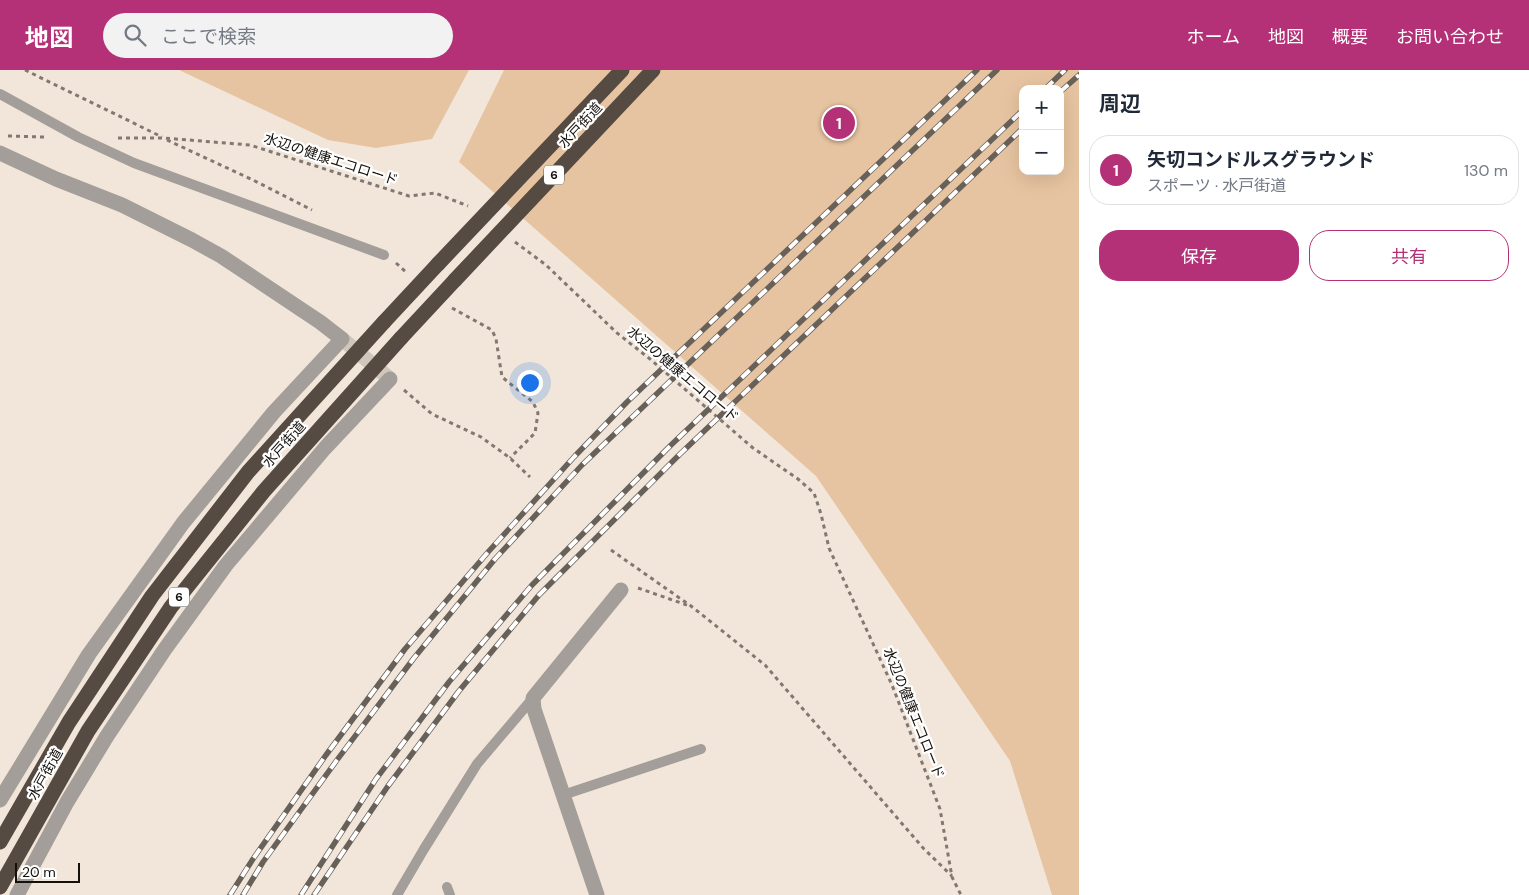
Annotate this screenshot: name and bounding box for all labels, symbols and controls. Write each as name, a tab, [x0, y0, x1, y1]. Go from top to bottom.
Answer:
search box	[103, 13, 453, 58]
icon: search	[121, 21, 149, 49]
text: 地図	[25, 22, 73, 53]
text: ここで検索	[161, 24, 256, 49]
text: ホーム	[1187, 25, 1240, 49]
text: 地図	[1268, 25, 1304, 49]
text: 概要	[1332, 25, 1368, 49]
text: お問い合わせ	[1396, 25, 1504, 49]
map controls	[1019, 85, 1064, 175]
button: +	[1019, 85, 1064, 130]
text: 周辺	[1099, 90, 1141, 118]
street label: 水戸街道	[554, 98, 606, 152]
pin: 1	[823, 104, 855, 142]
street label: 水辺の健康エコロード	[262, 129, 400, 189]
button: −	[1019, 130, 1064, 175]
text: 矢切コンドルスグラウンド	[1147, 147, 1375, 172]
text: 1	[1113, 160, 1119, 181]
text: 130 m	[1464, 160, 1508, 181]
road number: 6	[544, 166, 564, 184]
text: スポーツ · 水戸街道	[1147, 175, 1286, 196]
button: 保存	[1099, 230, 1299, 281]
button: 共有	[1309, 230, 1509, 281]
street label: 水辺の健康エコロード	[624, 322, 742, 426]
your location	[517, 370, 543, 396]
street label: 水戸街道	[259, 417, 309, 471]
road number: 6	[169, 588, 189, 606]
street label: 水辺の健康エコロード	[879, 645, 949, 781]
street label: 水戸街道	[24, 745, 66, 803]
scale bar	[15, 860, 80, 883]
text: 20 m	[22, 863, 56, 881]

